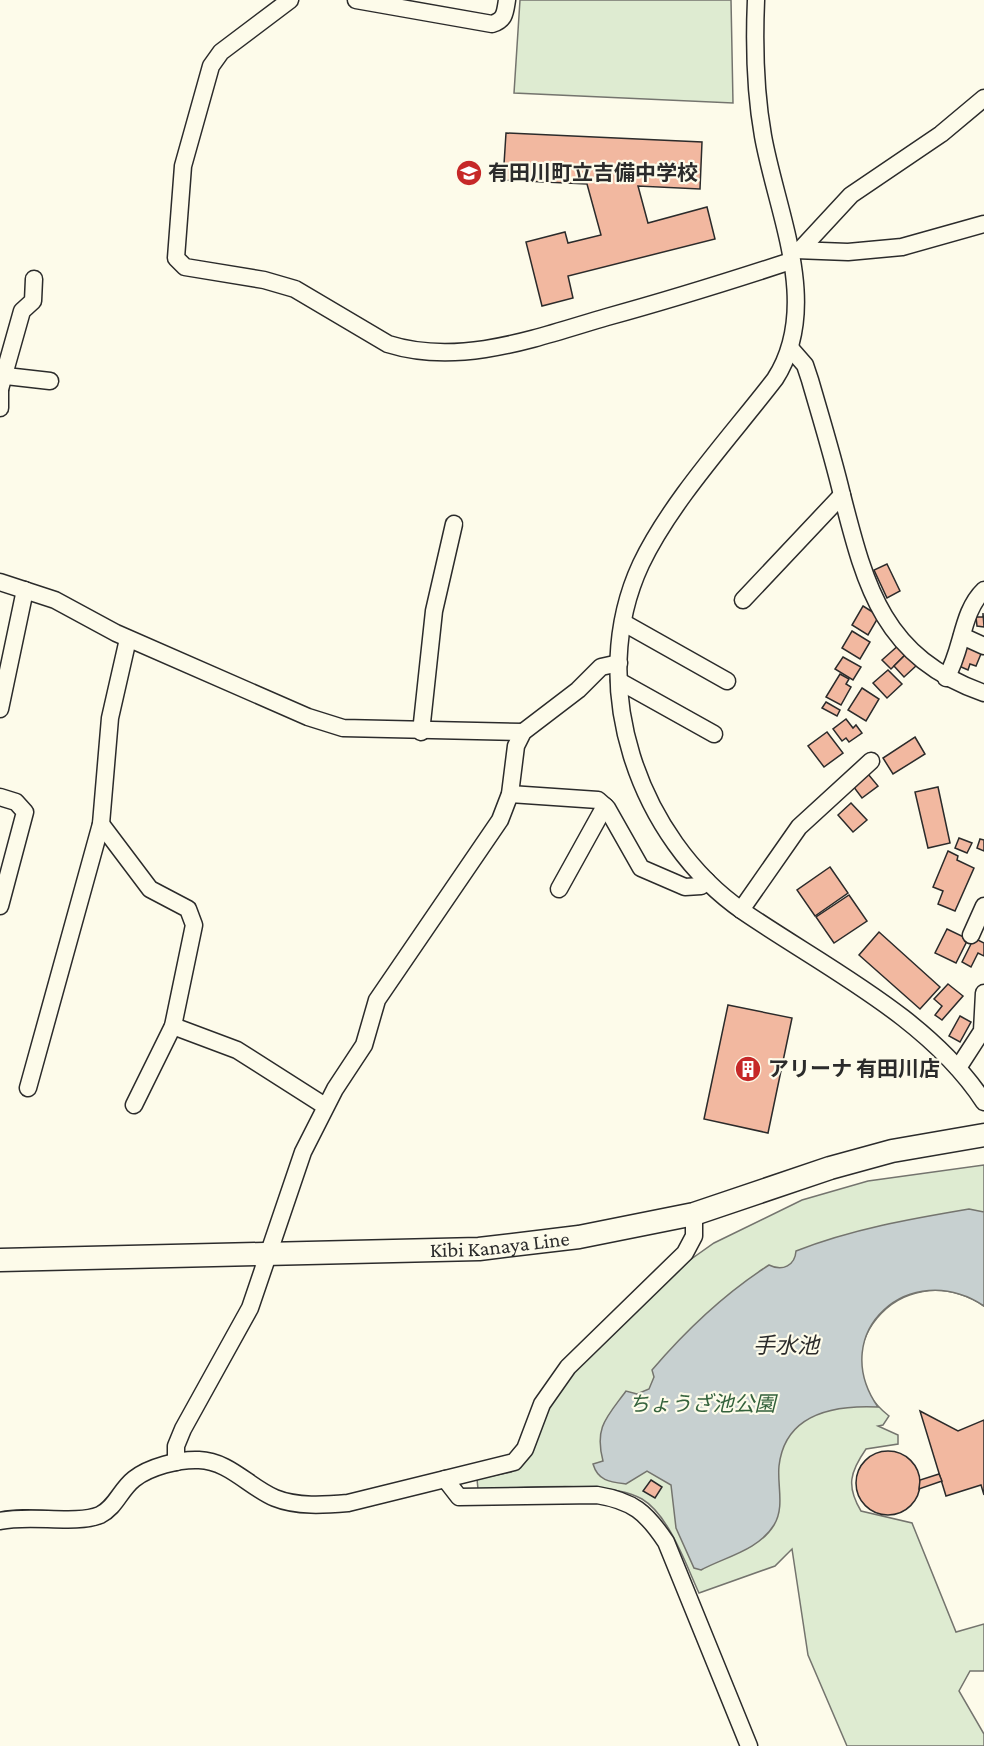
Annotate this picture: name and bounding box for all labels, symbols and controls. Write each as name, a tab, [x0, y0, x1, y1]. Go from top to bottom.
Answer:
school or university icon: 有田川町立吉備中学校	[454, 158, 484, 188]
place label: 有田川町立吉備中学校	[488, 161, 698, 185]
building icon: アリーナ 有田川店	[733, 1054, 763, 1084]
place label: アリーナ 有田川店	[768, 1057, 940, 1081]
street label: Kibi Kanaya Line	[430, 1226, 571, 1262]
water label: 手水池	[753, 1333, 821, 1358]
park label: ちょうざ池公園	[629, 1392, 778, 1416]

